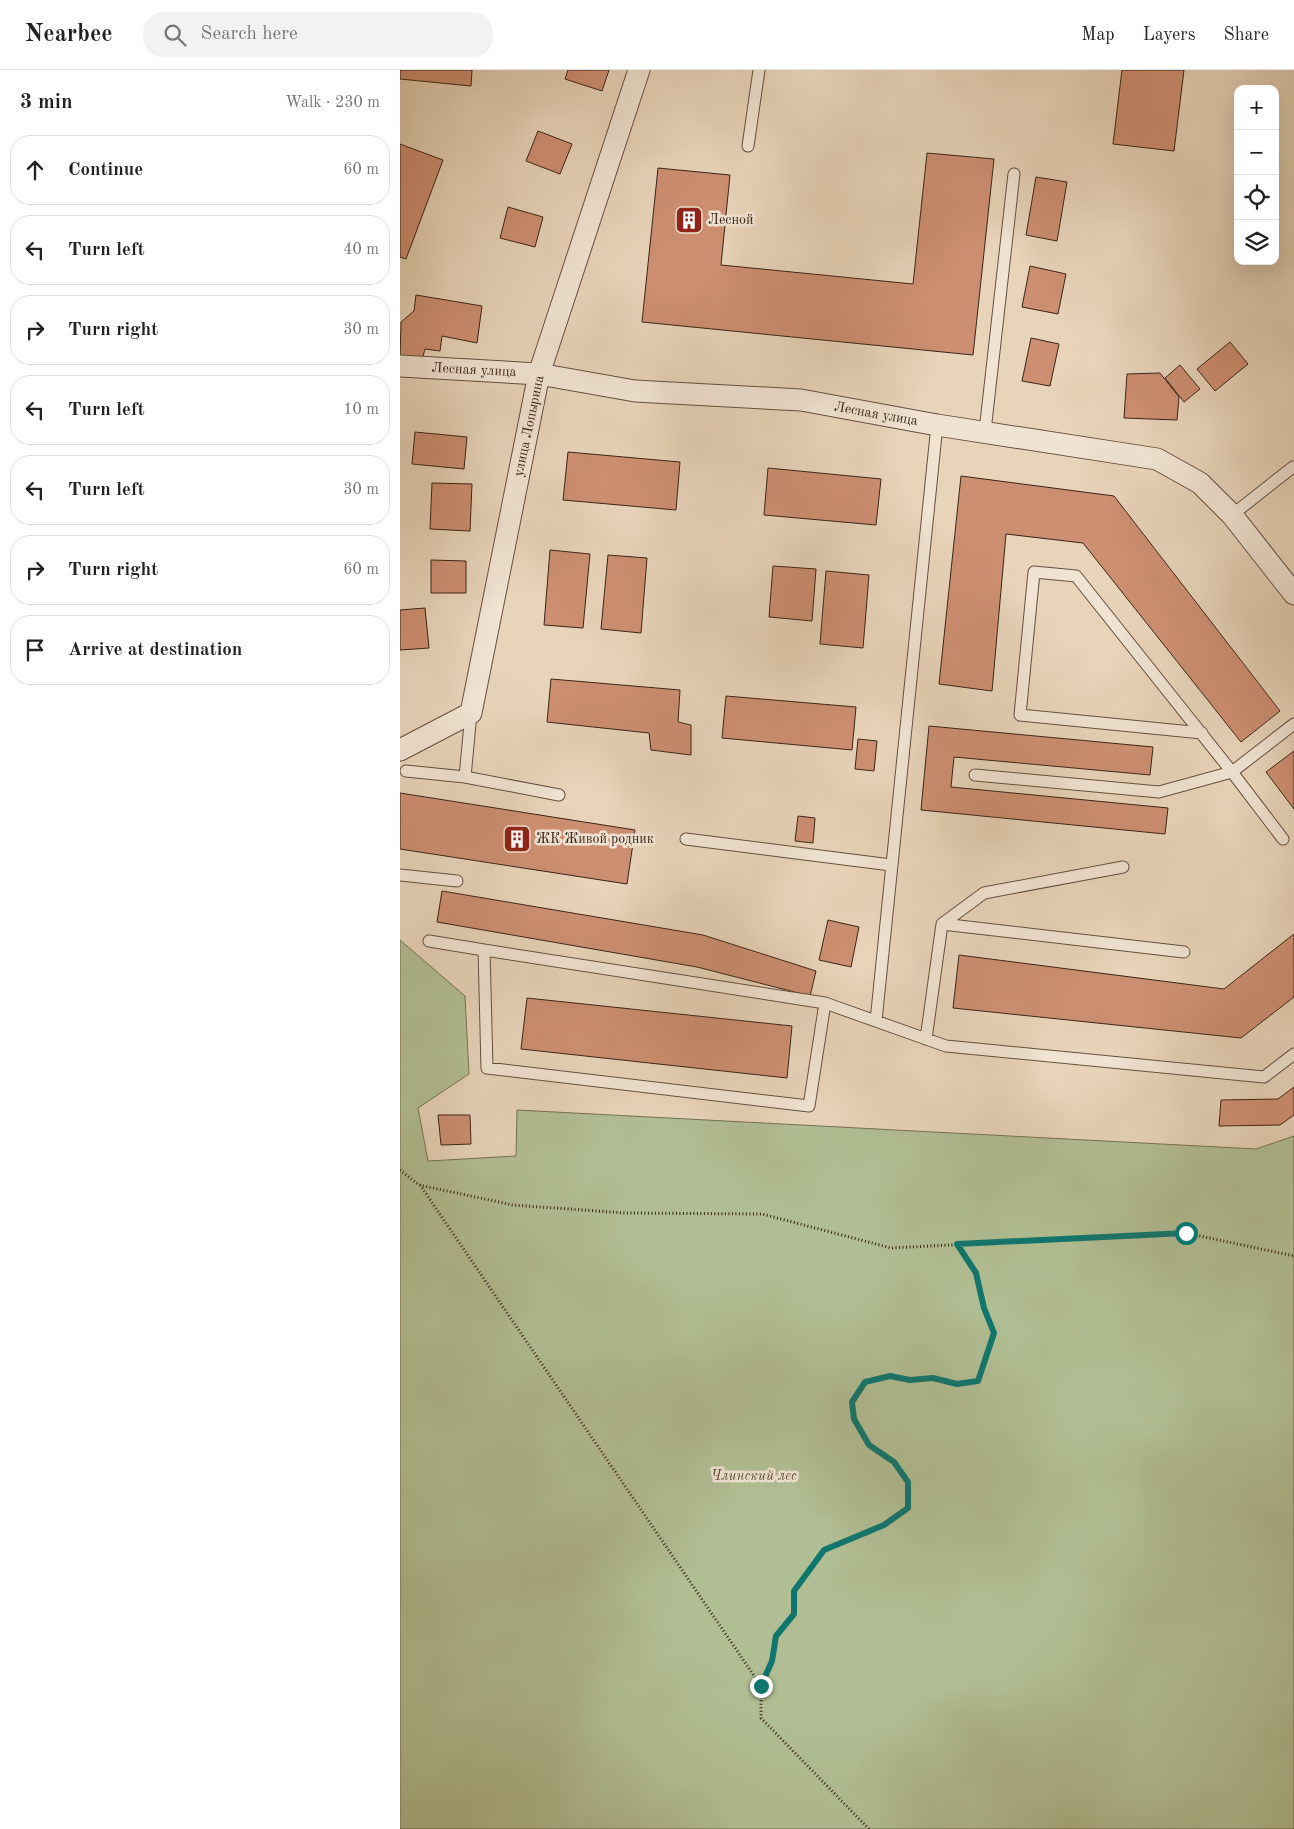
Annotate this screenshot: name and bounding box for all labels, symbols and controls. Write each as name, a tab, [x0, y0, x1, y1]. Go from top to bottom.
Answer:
search box	[143, 12, 493, 57]
icon: search	[161, 21, 189, 49]
text: Nearbee	[25, 23, 113, 47]
text: Search here	[201, 25, 298, 44]
text: Map	[1081, 26, 1115, 44]
text: Layers	[1143, 26, 1195, 44]
text: Share	[1223, 26, 1269, 44]
map controls	[1234, 85, 1279, 265]
button: +	[1234, 85, 1279, 130]
text: 3 min	[20, 92, 73, 113]
text: Walk · 230 m	[285, 95, 380, 111]
button: −	[1234, 130, 1279, 175]
icon: ahead	[21, 156, 49, 184]
text: Continue	[68, 161, 143, 180]
text: 60 m	[343, 162, 379, 178]
button: locate	[1234, 175, 1279, 220]
building icon: Лесной	[674, 205, 704, 235]
place label: Лесной	[708, 213, 754, 227]
button: layers	[1234, 220, 1279, 265]
icon: left	[21, 236, 49, 264]
text: Turn left	[68, 241, 145, 260]
text: 40 m	[343, 242, 379, 258]
icon: right	[21, 316, 49, 344]
text: Turn right	[68, 321, 158, 340]
text: 30 m	[343, 322, 379, 338]
street label: Лесная улица	[431, 361, 517, 379]
street label: улица Лопырина	[511, 374, 547, 478]
icon: left	[21, 396, 49, 424]
street label: Лесная улица	[833, 400, 919, 428]
text: Turn left	[68, 401, 145, 420]
text: 10 m	[343, 402, 379, 418]
icon: left	[21, 476, 49, 504]
text: Turn left	[68, 481, 145, 500]
text: 30 m	[343, 482, 379, 498]
icon: right	[21, 556, 49, 584]
text: Turn right	[68, 561, 158, 580]
text: 60 m	[343, 562, 379, 578]
icon: arrive	[21, 636, 49, 664]
text: Arrive at destination	[68, 641, 242, 660]
building icon: ЖК Живой родник	[502, 824, 532, 854]
place label: ЖК Живой родник	[536, 832, 654, 846]
route start	[1175, 1222, 1198, 1245]
park label: Члинский лес	[711, 1469, 797, 1483]
route end	[750, 1675, 773, 1698]

